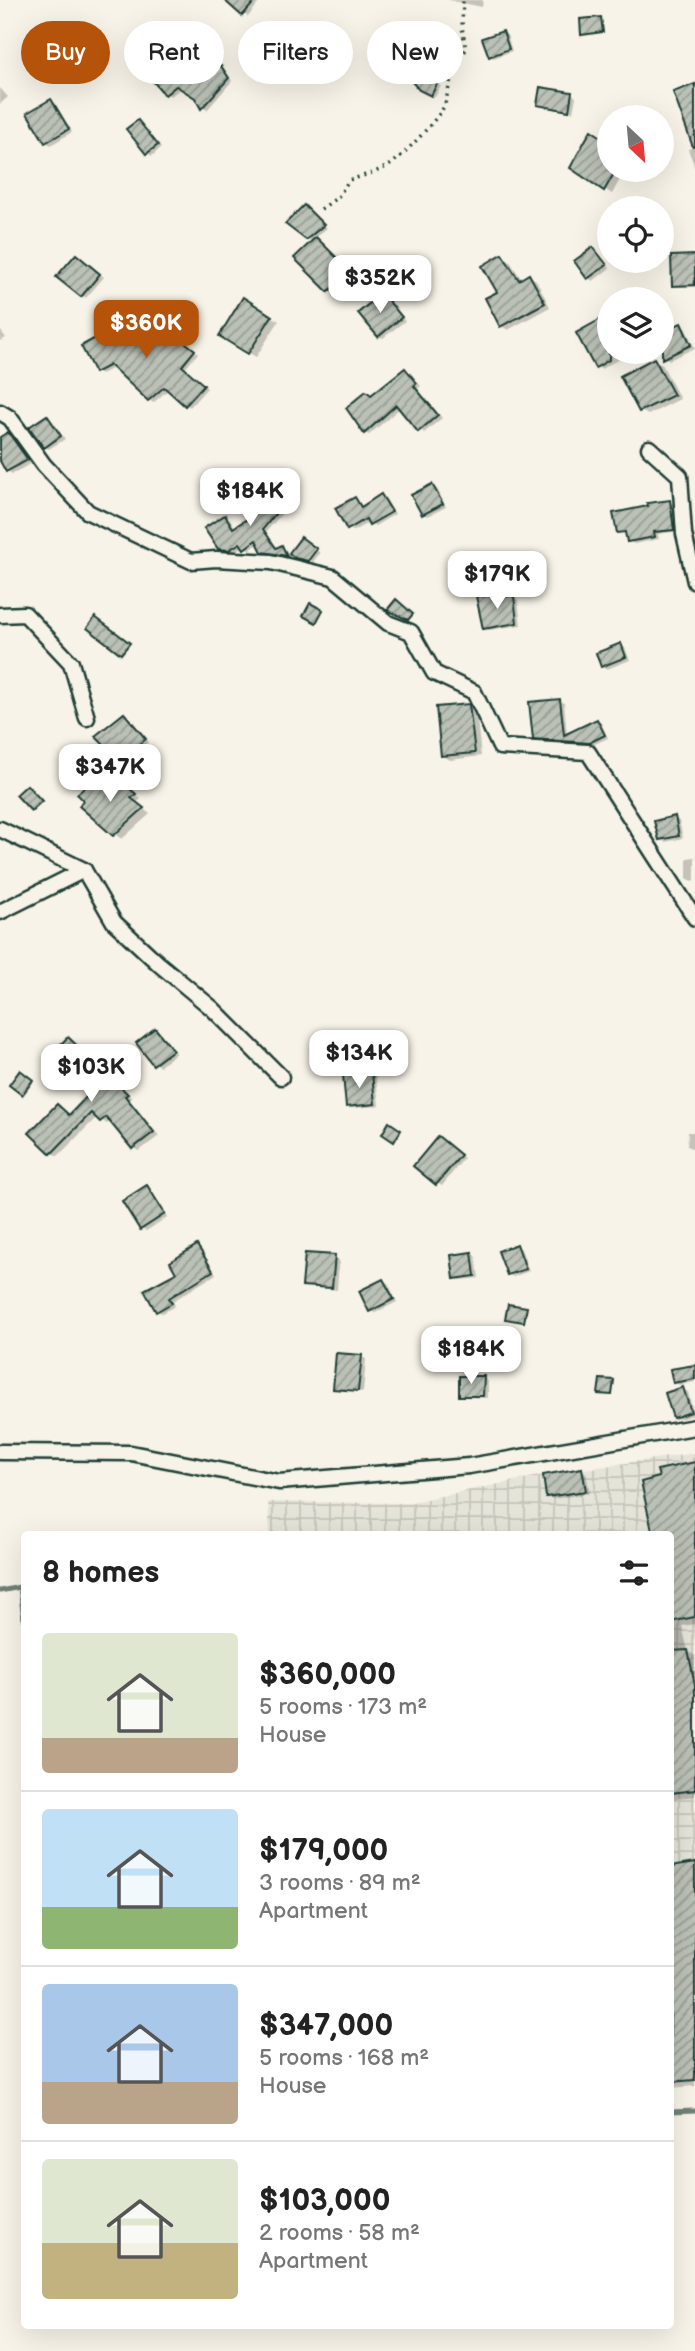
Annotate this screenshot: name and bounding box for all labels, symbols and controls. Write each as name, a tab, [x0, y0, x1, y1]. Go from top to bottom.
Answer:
chip: Buy	[21, 21, 110, 84]
chip: Rent	[124, 21, 224, 84]
chip: Filters	[238, 21, 353, 84]
chip: New	[367, 21, 463, 84]
north arrow	[597, 105, 674, 182]
map controls	[597, 105, 674, 364]
button: locate	[597, 196, 674, 273]
pin: $352K	[331, 256, 429, 315]
text: $352K	[344, 264, 416, 292]
button: layers	[597, 287, 674, 364]
pin: $360K	[97, 300, 195, 360]
text: $360K	[110, 309, 182, 337]
pin: $184K	[201, 468, 299, 528]
text: $184K	[216, 477, 284, 505]
pin: $179K	[448, 552, 546, 611]
text: $179K	[464, 560, 530, 588]
pin: $347K	[61, 744, 159, 804]
text: $347K	[75, 753, 145, 781]
pin: $134K	[310, 1030, 408, 1090]
text: $134K	[325, 1039, 393, 1067]
pin: $103K	[42, 1044, 140, 1104]
text: $103K	[57, 1053, 125, 1081]
pin: $184K	[422, 1326, 520, 1386]
text: $184K	[437, 1335, 505, 1363]
icon: filters	[615, 1554, 653, 1592]
text: 8 homes	[42, 1555, 159, 1591]
text: $360,000	[259, 1657, 396, 1693]
icon: home	[98, 1661, 182, 1745]
text: 5 rooms · 173 m²	[259, 1693, 427, 1721]
text: House	[259, 1721, 326, 1749]
text: $179,000	[259, 1833, 388, 1869]
icon: home	[98, 1837, 182, 1921]
text: 3 rooms · 89 m²	[259, 1869, 421, 1897]
text: Apartment	[259, 1897, 368, 1925]
text: $347,000	[259, 2008, 393, 2044]
icon: home	[98, 2012, 182, 2096]
text: 5 rooms · 168 m²	[259, 2044, 429, 2072]
text: House	[259, 2072, 326, 2100]
text: $103,000	[259, 2183, 390, 2219]
icon: home	[98, 2187, 182, 2271]
text: 2 rooms · 58 m²	[259, 2219, 420, 2247]
text: Apartment	[259, 2247, 368, 2275]

